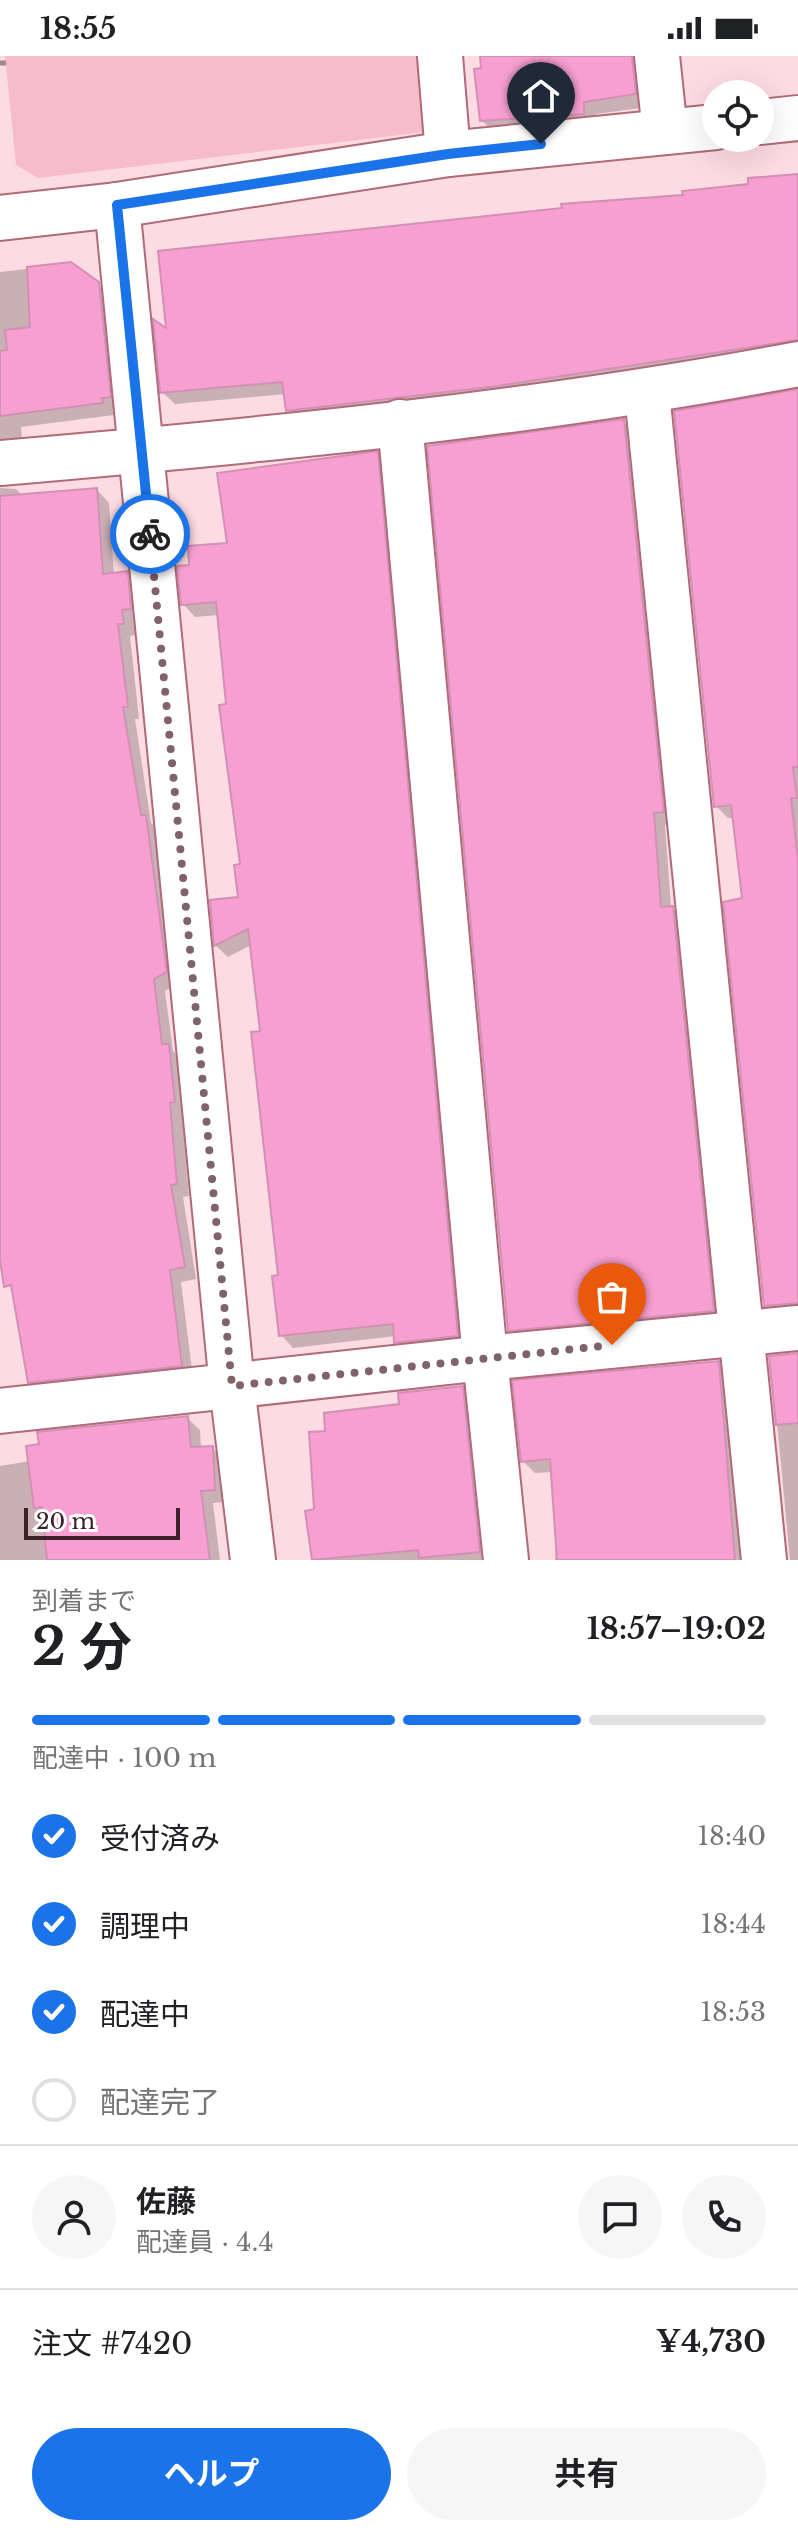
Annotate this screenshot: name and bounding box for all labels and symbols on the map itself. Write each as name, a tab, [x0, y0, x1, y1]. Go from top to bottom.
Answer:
pin	[507, 62, 575, 144]
courier	[110, 494, 190, 574]
pin	[578, 1263, 646, 1345]
scale bar	[24, 1504, 180, 1540]

